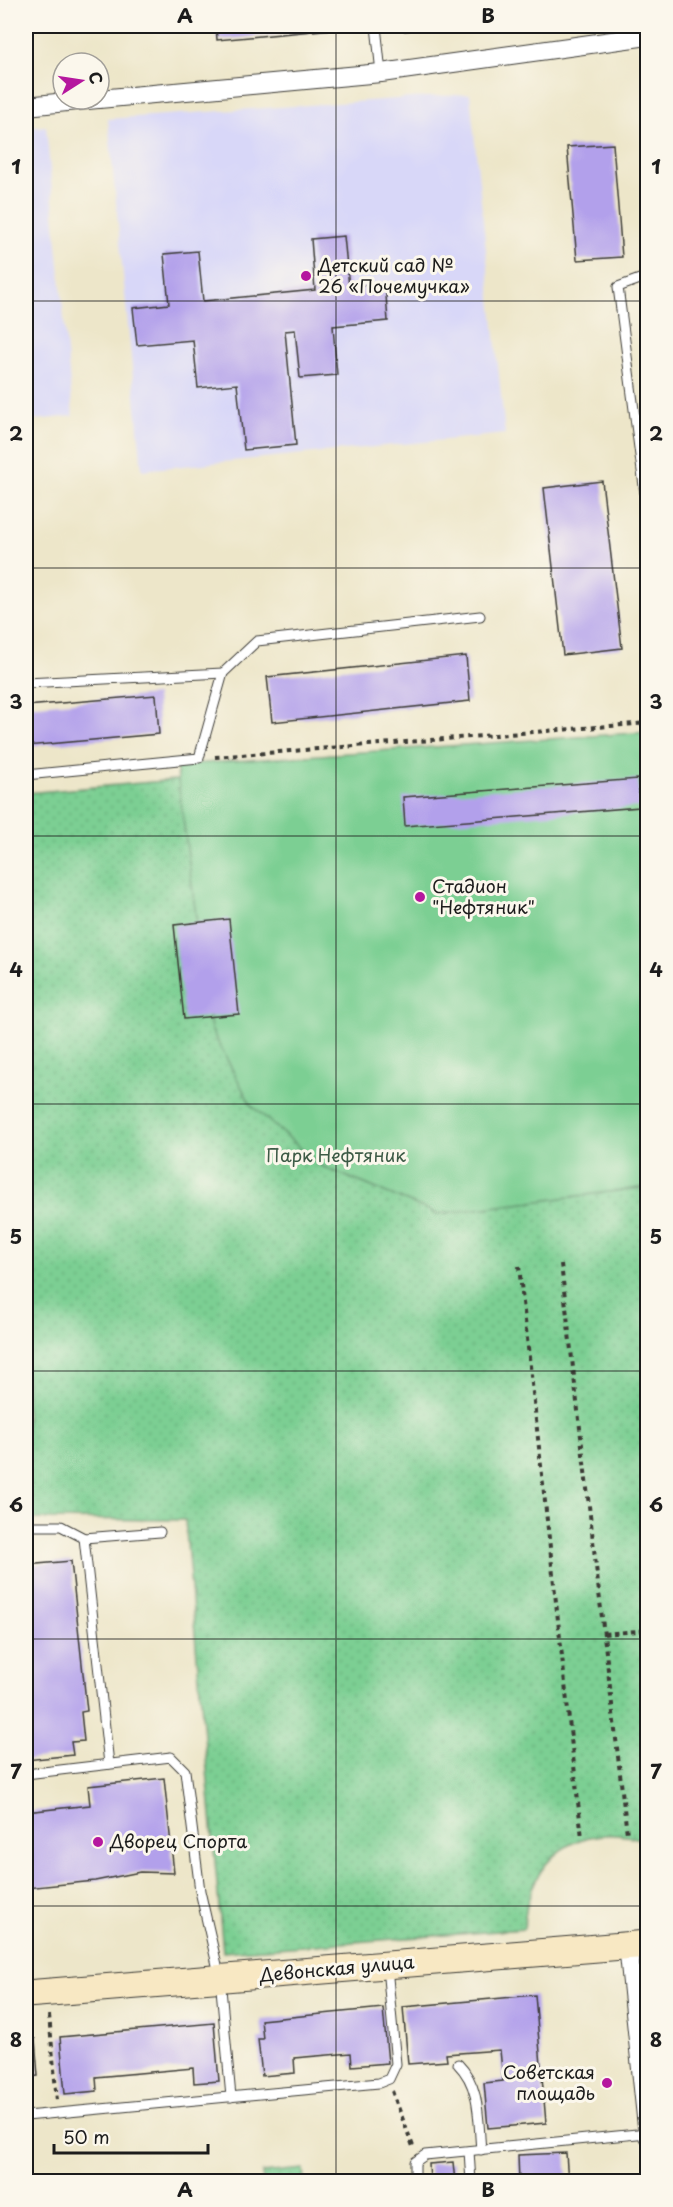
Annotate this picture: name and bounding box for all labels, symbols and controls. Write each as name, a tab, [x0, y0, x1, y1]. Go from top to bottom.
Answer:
text: A	[177, 0, 193, 30]
text: B	[481, 0, 495, 30]
north arrow	[51, 51, 111, 111]
text: С	[84, 69, 110, 86]
text: 1	[11, 151, 21, 181]
text: 1	[651, 151, 661, 181]
place label: Детский сад № 26 «Почемучка»	[317, 251, 470, 299]
marker: Детский сад № 26 «Почемучка»	[299, 269, 313, 283]
text: 2	[9, 418, 23, 448]
text: 2	[649, 418, 663, 448]
text: 3	[9, 686, 23, 716]
text: 3	[649, 686, 663, 716]
place label: Стадион "Нефтяник"	[432, 872, 535, 920]
marker: Стадион "Нефтяник"	[413, 890, 427, 904]
text: 4	[9, 954, 23, 984]
text: 4	[649, 954, 663, 984]
park label: Парк Нефтяник	[266, 1141, 406, 1168]
text: 5	[10, 1221, 22, 1251]
text: 5	[650, 1221, 662, 1251]
text: 6	[9, 1489, 23, 1519]
text: 6	[649, 1489, 663, 1519]
text: 7	[10, 1756, 22, 1786]
text: 7	[650, 1756, 662, 1786]
place label: Дворец Спорта	[109, 1827, 247, 1854]
marker: Дворец Спорта	[91, 1835, 105, 1849]
street label: Девонская улица	[257, 1947, 416, 1988]
text: 8	[10, 2024, 22, 2054]
text: 8	[650, 2024, 662, 2054]
place label: Советская площадь	[503, 2058, 595, 2106]
marker: Советская площадь	[600, 2076, 614, 2090]
scale bar	[54, 2117, 208, 2155]
text: 50 m	[63, 2123, 110, 2150]
text: A	[177, 2174, 193, 2204]
text: B	[481, 2174, 495, 2204]

